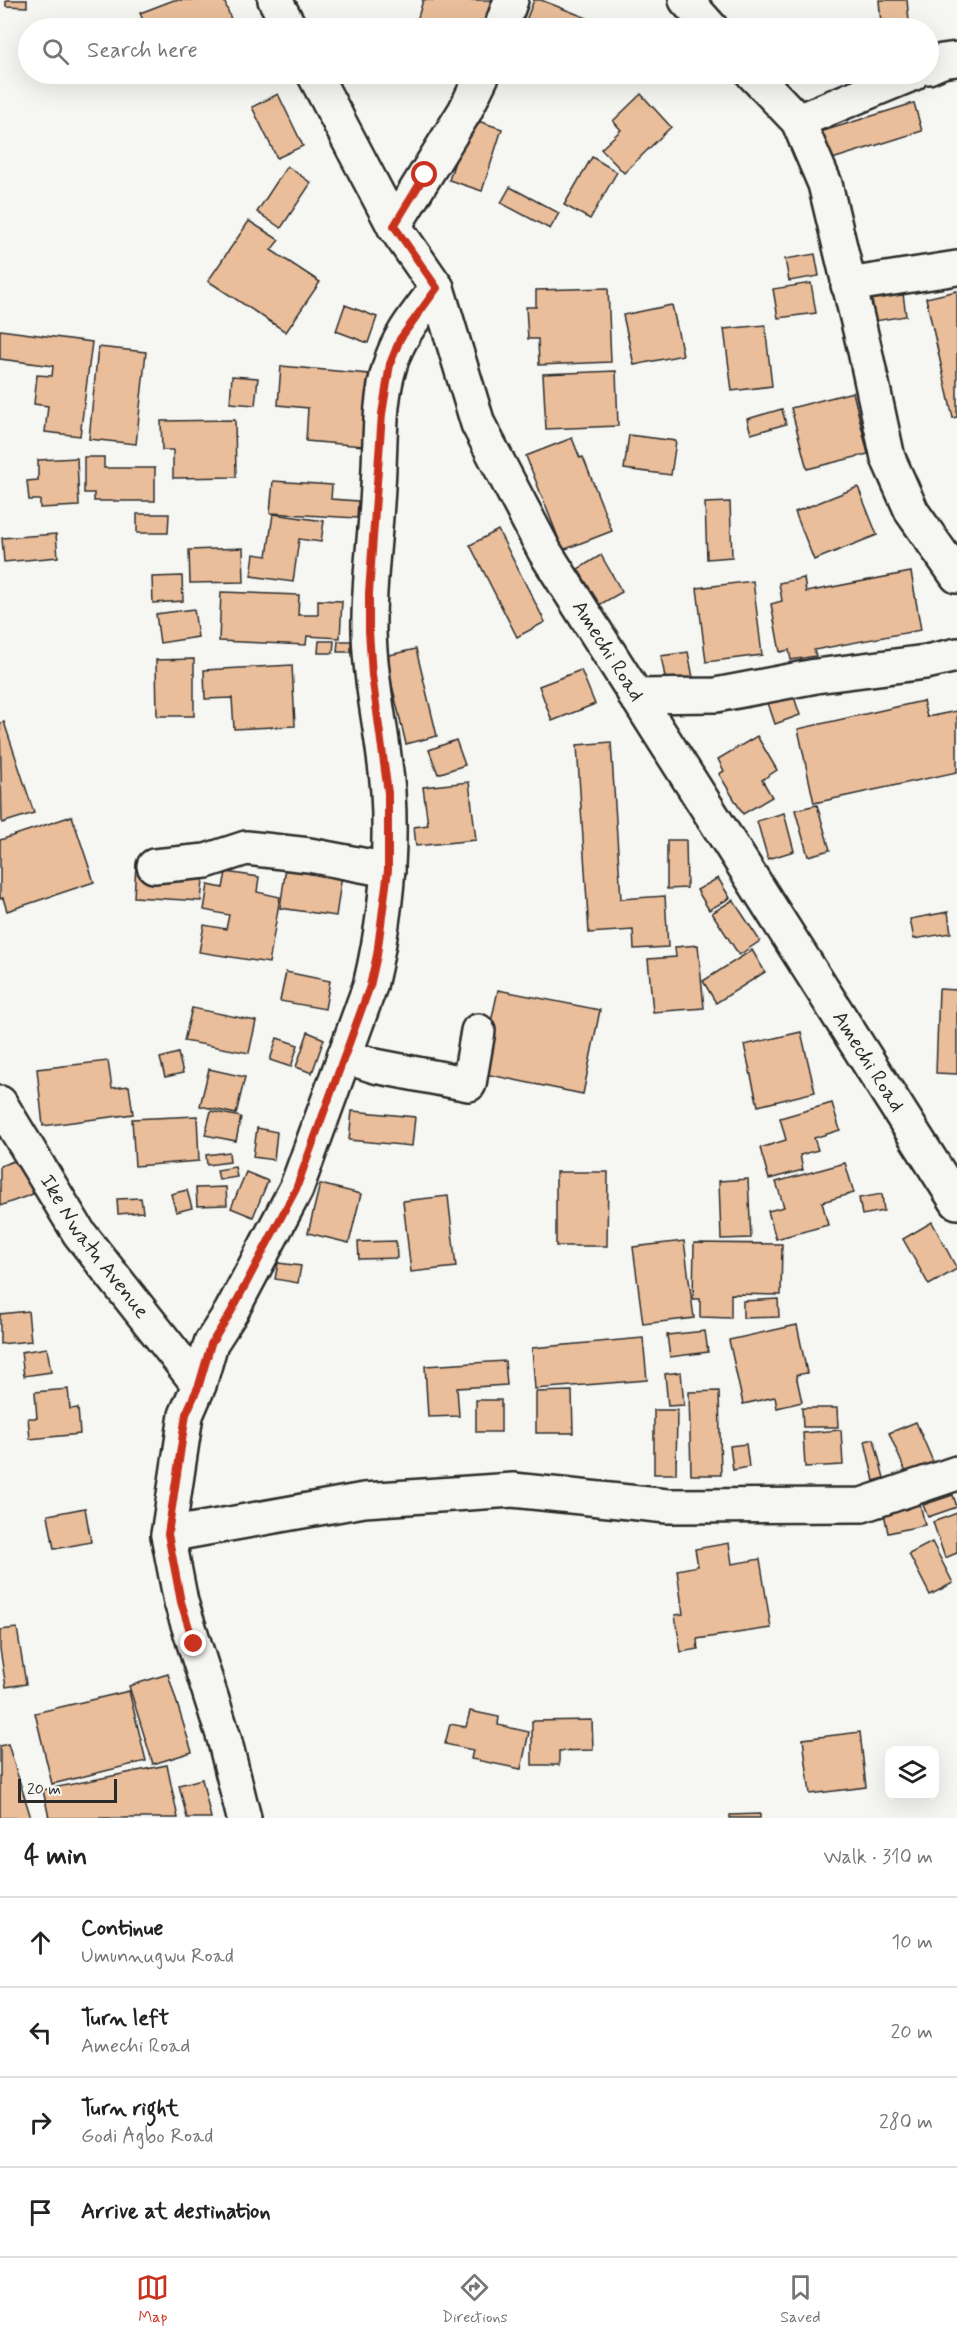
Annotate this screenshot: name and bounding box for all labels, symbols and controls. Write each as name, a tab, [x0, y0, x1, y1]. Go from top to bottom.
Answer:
search box	[18, 18, 939, 84]
icon: search	[39, 35, 72, 68]
text: Search here	[87, 37, 198, 65]
route start	[411, 161, 437, 187]
street label: Amechi Road	[565, 595, 650, 707]
street label: Amechi Road	[825, 1005, 911, 1118]
street label: Ike Nwatu Avenue	[33, 1169, 155, 1325]
route end	[180, 1630, 206, 1656]
map controls	[885, 1746, 939, 1800]
button: layers	[885, 1746, 939, 1800]
scale bar	[18, 1776, 117, 1804]
text: 20 m	[27, 1779, 61, 1800]
text: 4 min	[24, 1840, 87, 1874]
text: Walk · 310 m	[823, 1844, 933, 1871]
text: Continue	[81, 1915, 163, 1943]
icon: ahead	[24, 1926, 57, 1959]
text: 10 m	[891, 1929, 933, 1956]
text: Umunnugwu Road	[81, 1943, 234, 1970]
text: Turn left	[81, 2005, 169, 2033]
icon: left	[24, 2016, 57, 2049]
text: 20 m	[890, 2019, 933, 2046]
text: Amechi Road	[81, 2033, 190, 2060]
text: Turn right	[81, 2095, 179, 2123]
icon: right	[24, 2106, 57, 2139]
text: 280 m	[879, 2109, 933, 2136]
text: Godi Agbo Road	[81, 2123, 213, 2150]
icon: arrive	[24, 2196, 57, 2229]
text: Arrive at destination	[81, 2198, 271, 2226]
tab: Map	[136, 2271, 169, 2328]
tab: Directions	[442, 2271, 508, 2328]
tab: Saved	[780, 2271, 821, 2328]

